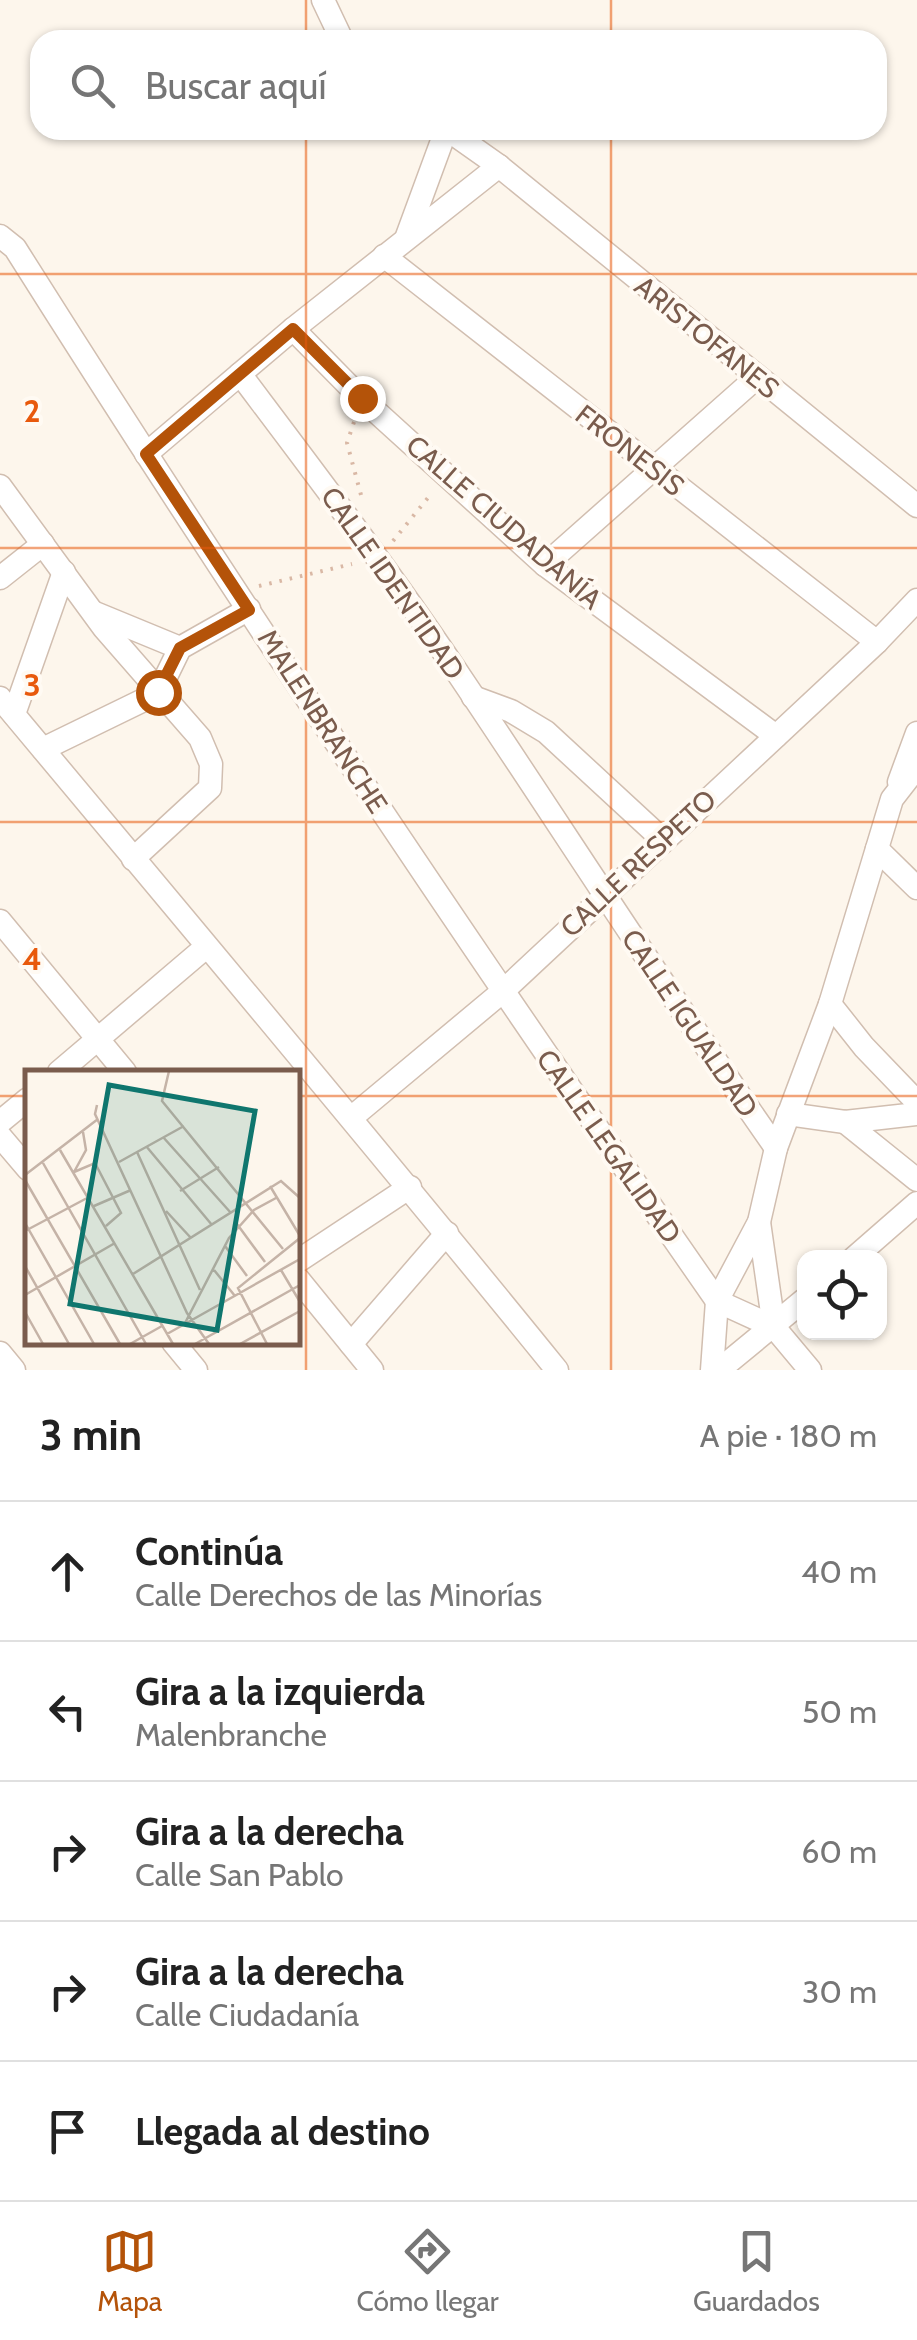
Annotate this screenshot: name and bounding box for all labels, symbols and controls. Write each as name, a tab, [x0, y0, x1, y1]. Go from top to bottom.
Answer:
search box	[30, 30, 887, 140]
icon: search	[65, 58, 120, 113]
text: Buscar aquí	[145, 62, 327, 109]
street label: ARISTOFANES	[628, 269, 786, 405]
route end	[340, 376, 386, 422]
text: 2	[24, 391, 40, 430]
street label: FRONESIS	[569, 397, 691, 503]
street label: CALLE CIUDADANÍA	[399, 428, 609, 617]
street label: CALLE IDENTIDAD	[314, 480, 472, 686]
street label: MALENBRANCHE	[251, 623, 395, 819]
text: 3	[23, 665, 41, 704]
route start	[136, 670, 182, 716]
street label: CALLE RESPETO	[553, 782, 723, 944]
street label: CALLE IGUALDAD	[615, 923, 765, 1123]
text: 4	[22, 939, 42, 978]
street label: CALLE LEGALIDAD	[530, 1043, 688, 1249]
inset map	[25, 1070, 300, 1345]
map controls	[797, 1250, 887, 1340]
button: locate	[797, 1250, 887, 1340]
text: 3 min	[40, 1409, 142, 1461]
text: A pie · 180 m	[700, 1416, 877, 1455]
text: Continúa	[135, 1528, 283, 1575]
icon: ahead	[40, 1544, 95, 1599]
text: 40 m	[801, 1552, 877, 1591]
text: Calle Derechos de las Minorías	[135, 1575, 542, 1614]
text: Gira a la izquierda	[135, 1668, 425, 1715]
icon: left	[40, 1684, 95, 1739]
text: 50 m	[802, 1692, 877, 1731]
text: Malenbranche	[135, 1715, 327, 1754]
text: Gira a la derecha	[135, 1808, 404, 1855]
icon: right	[40, 1824, 95, 1879]
text: 60 m	[801, 1832, 877, 1871]
text: Calle San Pablo	[135, 1855, 344, 1894]
text: Gira a la derecha	[135, 1948, 404, 1995]
icon: right	[40, 1964, 95, 2019]
text: 30 m	[802, 1972, 877, 2011]
text: Calle Ciudadanía	[135, 1995, 359, 2034]
icon: arrive	[40, 2104, 95, 2159]
text: Llegada al destino	[135, 2108, 430, 2155]
tab: Mapa	[97, 2224, 162, 2318]
tab: Cómo llegar	[357, 2224, 499, 2318]
tab: Guardados	[693, 2224, 820, 2318]

